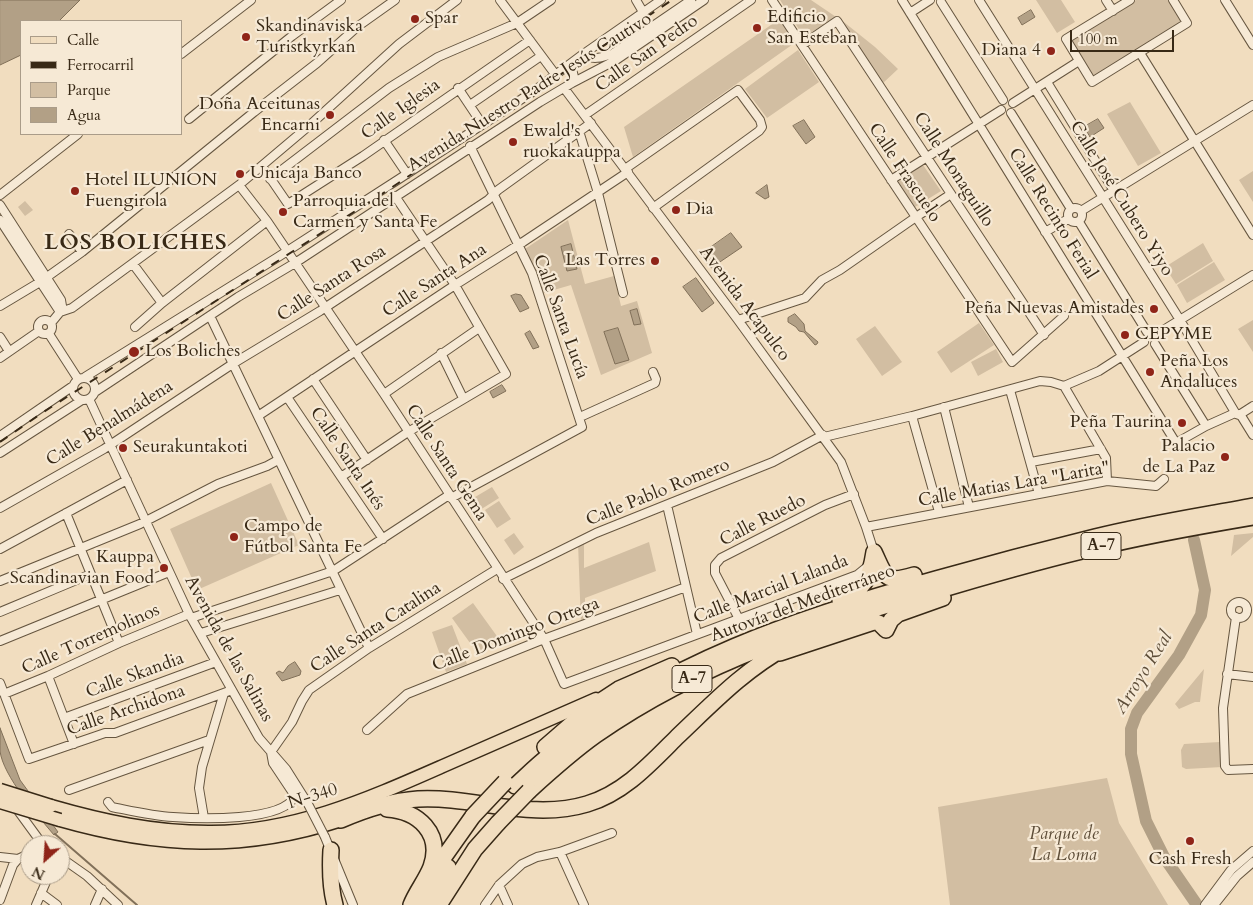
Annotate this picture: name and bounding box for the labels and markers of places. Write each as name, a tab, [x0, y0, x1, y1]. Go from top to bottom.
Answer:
place label: Edificio San Esteban	[767, 7, 858, 50]
place label: Spar	[425, 8, 458, 30]
marker: Spar	[409, 13, 421, 25]
place label: Skandinaviska Turistkyrkan	[256, 16, 363, 58]
marker: Edificio San Esteban	[751, 22, 763, 34]
marker: Skandinaviska Turistkyrkan	[240, 31, 252, 43]
place label: Diana 4	[981, 40, 1041, 62]
marker: Diana 4	[1045, 45, 1057, 57]
place label: Doña Aceitunas Encarni	[199, 94, 320, 136]
marker: Doña Aceitunas Encarni	[324, 109, 336, 121]
place label: Ewald's ruokakauppa	[523, 121, 621, 163]
marker: Ewald's ruokakauppa	[507, 136, 519, 148]
place label: Unicaja Banco	[250, 163, 362, 185]
marker: Unicaja Banco	[234, 168, 246, 180]
place label: Hotel ILUNION Fuengirola	[85, 170, 217, 212]
marker: Hotel ILUNION Fuengirola	[69, 185, 81, 197]
place label: Parroquia del Carmen y Santa Fe	[293, 191, 438, 233]
place label: Dia	[686, 199, 713, 221]
marker: Dia	[670, 204, 682, 216]
marker: Parroquia del Carmen y Santa Fe	[277, 206, 289, 218]
place label: Las Torres	[565, 250, 645, 272]
marker: Las Torres	[649, 255, 661, 267]
place label: Peña Nuevas Amistades	[965, 298, 1144, 320]
marker: Peña Nuevas Amistades	[1148, 303, 1160, 315]
place label: CEPYME	[1135, 324, 1212, 346]
marker: CEPYME	[1119, 329, 1131, 341]
place label: Los Boliches	[145, 341, 240, 363]
marker: Los Boliches	[127, 345, 141, 359]
place label: Peña Los Andaluces	[1160, 351, 1237, 394]
marker: Peña Los Andaluces	[1144, 366, 1156, 378]
place label: Peña Taurina	[1070, 412, 1172, 434]
marker: Peña Taurina	[1176, 417, 1188, 429]
place label: Palacio de La Paz	[1142, 436, 1215, 478]
place label: Seurakuntakoti	[133, 437, 248, 459]
marker: Seurakuntakoti	[117, 442, 129, 454]
marker: Palacio de La Paz	[1219, 451, 1231, 463]
place label: Campo de Fútbol Santa Fe	[244, 516, 362, 558]
marker: Campo de Fútbol Santa Fe	[228, 531, 240, 543]
place label: Kauppa Scandinavian Food	[10, 547, 154, 590]
marker: Kauppa Scandinavian Food	[158, 562, 170, 574]
marker: Cash Fresh	[1184, 835, 1196, 847]
place label: Cash Fresh	[1148, 849, 1232, 871]

